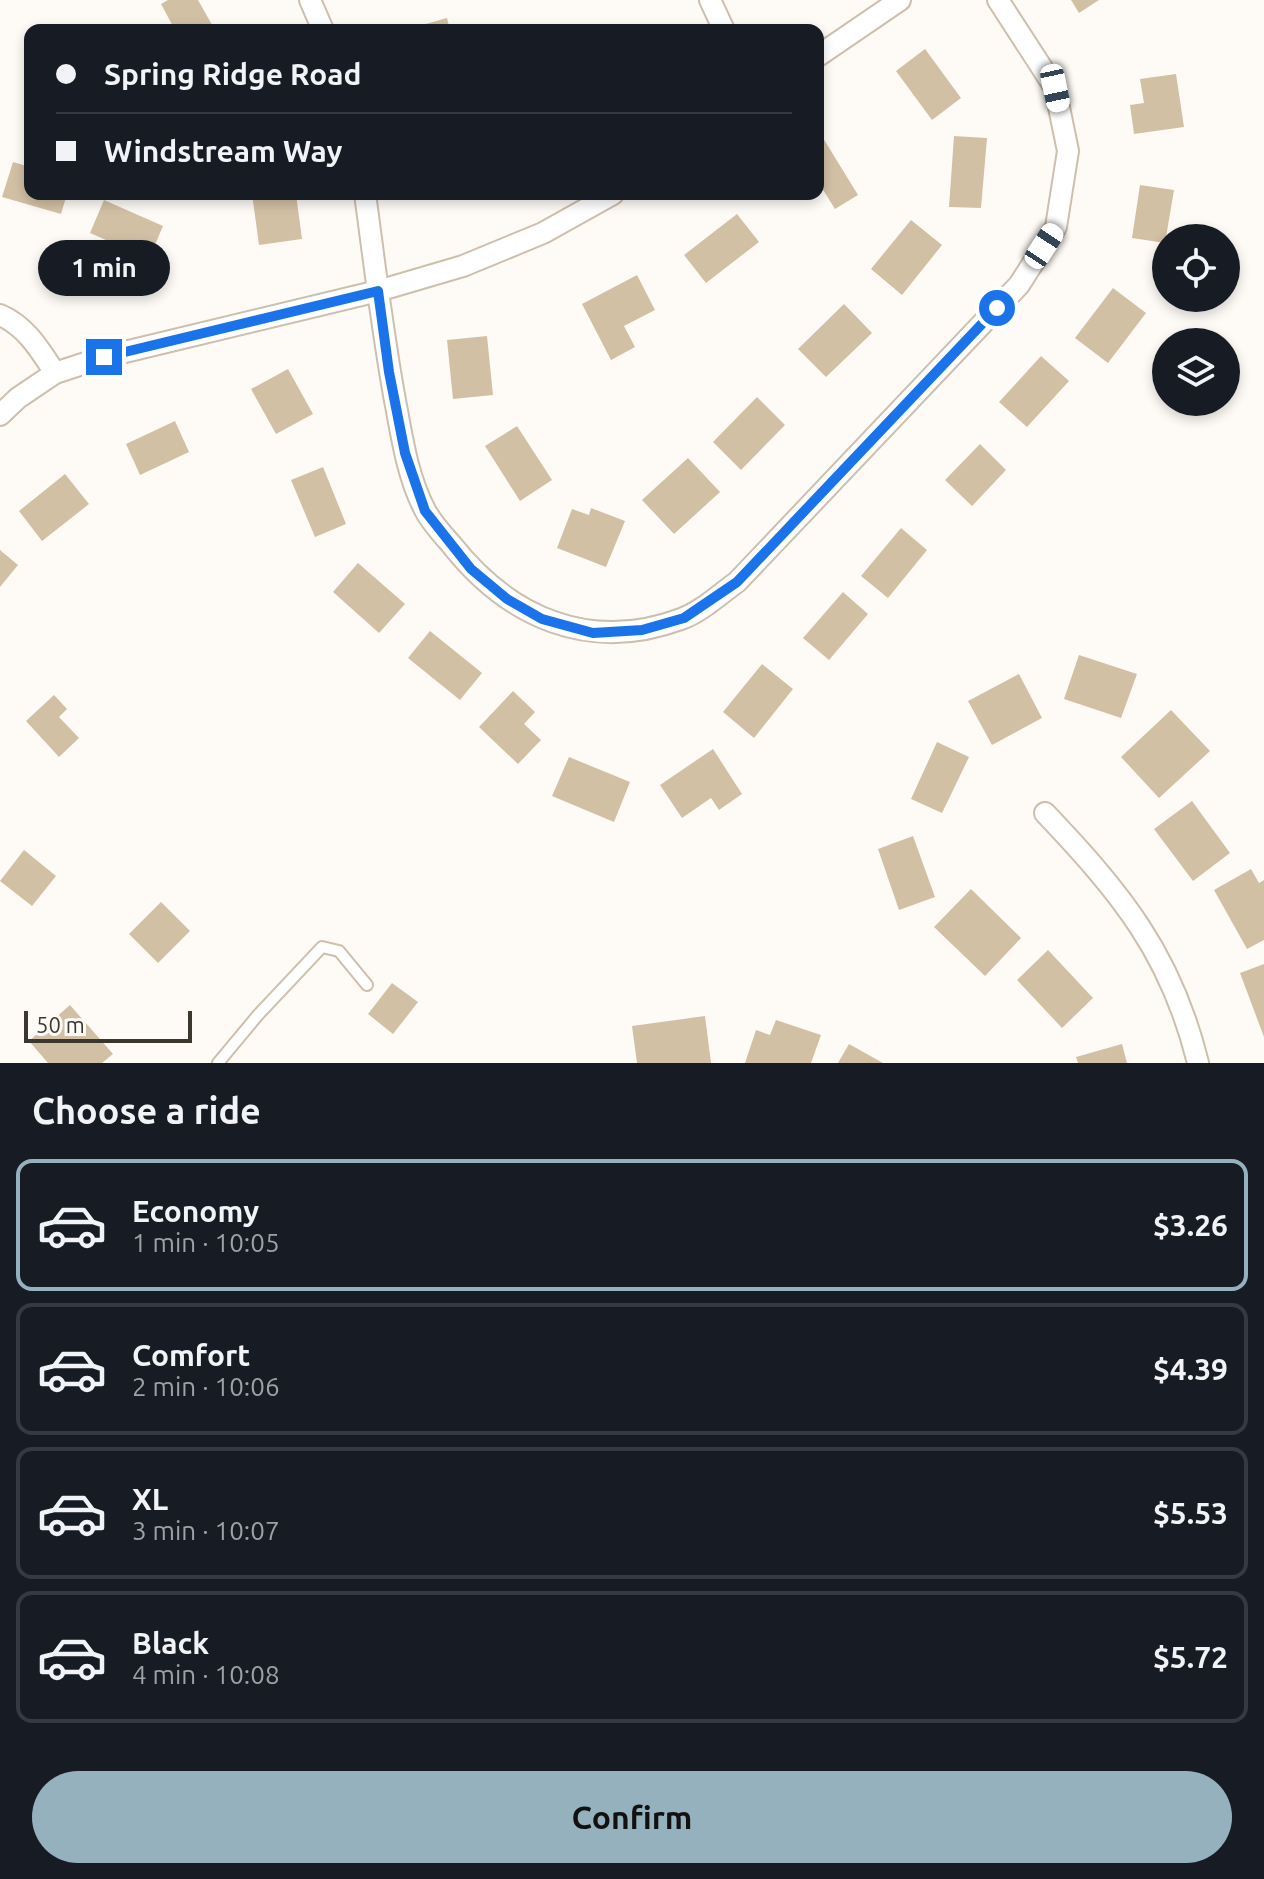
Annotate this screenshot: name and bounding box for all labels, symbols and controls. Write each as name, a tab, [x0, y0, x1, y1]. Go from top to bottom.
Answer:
text: Spring Ridge Road	[104, 57, 361, 91]
car	[1038, 62, 1072, 114]
text: Windstream Way	[104, 134, 342, 168]
car	[1021, 219, 1067, 273]
map controls	[1152, 224, 1240, 416]
button: locate	[1152, 224, 1240, 312]
callout: 1 min	[38, 241, 170, 297]
text: 1 min	[71, 253, 137, 282]
route start	[979, 290, 1015, 326]
button: layers	[1152, 328, 1240, 416]
route end	[86, 339, 122, 375]
scale bar	[24, 1007, 192, 1043]
text: 50 m	[36, 1012, 85, 1037]
text: Choose a ride	[32, 1090, 261, 1131]
icon: car	[36, 1189, 108, 1261]
text: Economy	[132, 1194, 259, 1228]
text: $3.26	[1153, 1208, 1228, 1242]
text: 1 min · 10:05	[132, 1228, 280, 1257]
icon: car	[36, 1333, 108, 1405]
text: Comfort	[132, 1338, 250, 1372]
text: $4.39	[1153, 1352, 1228, 1386]
text: 2 min · 10:06	[132, 1372, 280, 1401]
icon: car	[36, 1477, 108, 1549]
text: XL	[132, 1482, 168, 1516]
text: $5.53	[1153, 1496, 1228, 1530]
text: 3 min · 10:07	[132, 1516, 280, 1545]
icon: car	[36, 1621, 108, 1693]
text: Black	[132, 1626, 209, 1660]
text: $5.72	[1153, 1640, 1228, 1674]
text: 4 min · 10:08	[132, 1660, 280, 1689]
button: Confirm	[32, 1771, 1232, 1863]

